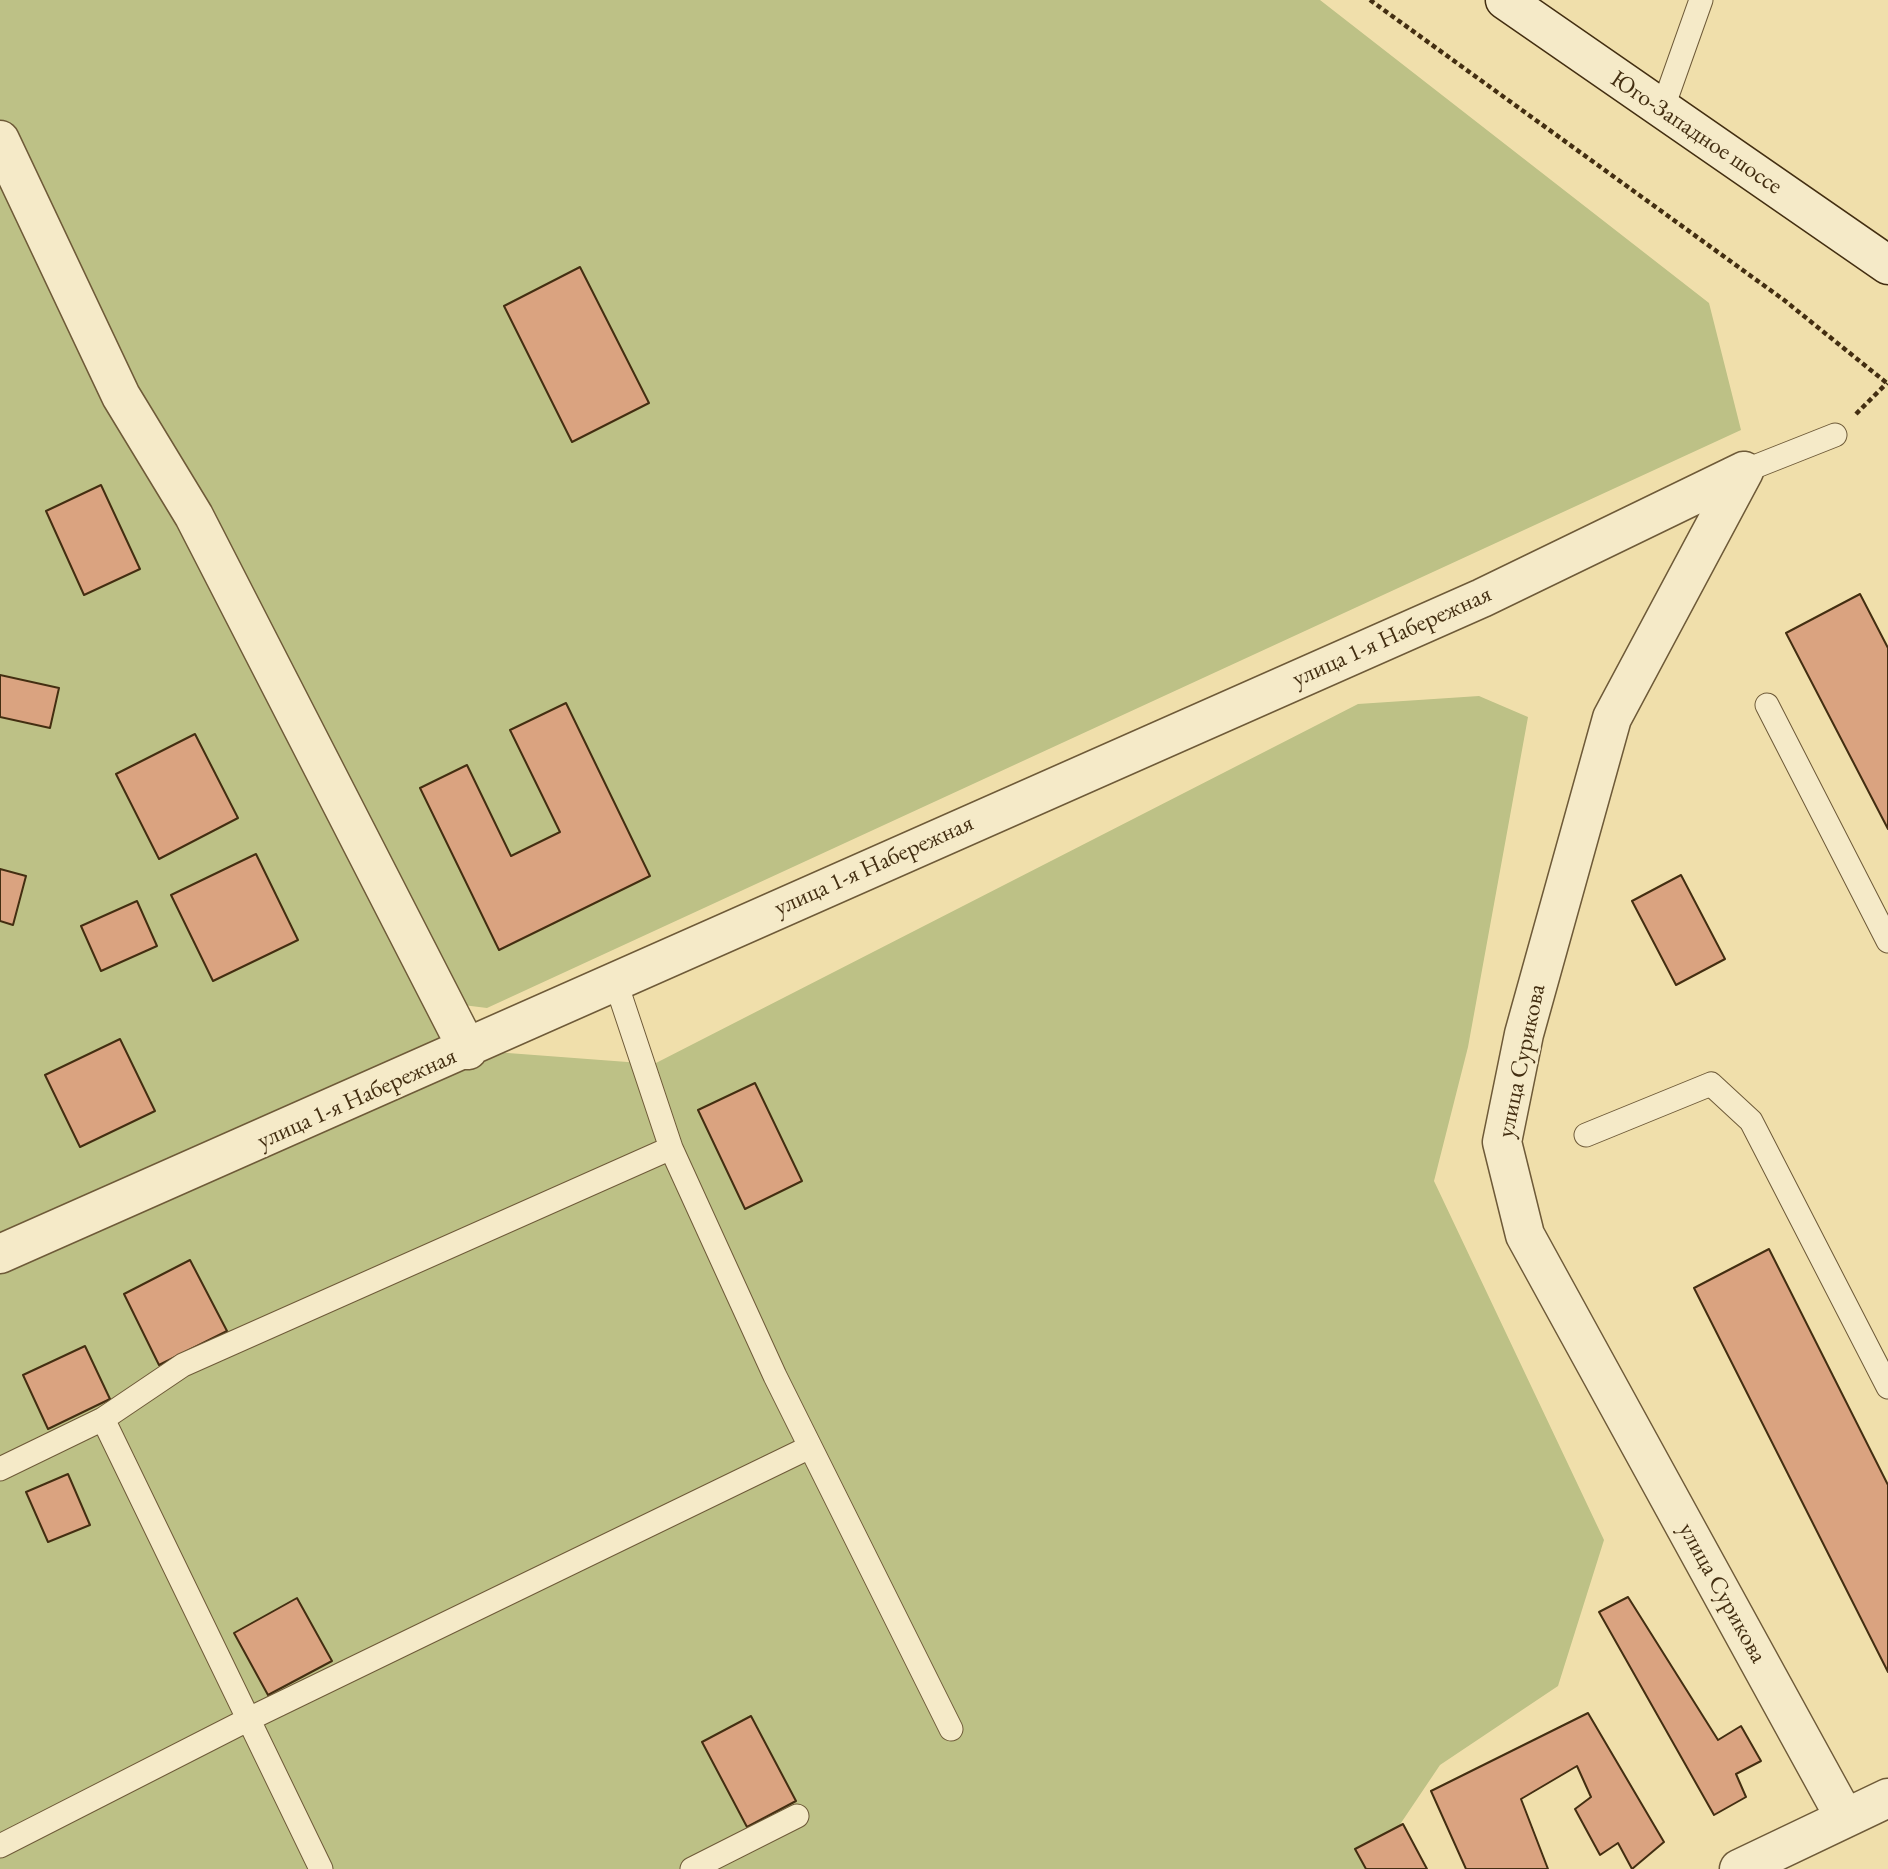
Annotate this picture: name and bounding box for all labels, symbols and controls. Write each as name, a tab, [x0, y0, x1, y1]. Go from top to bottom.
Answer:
street label: Юго-Западное шоссе	[1605, 65, 1787, 201]
street label: улица 1-я Набережная	[1288, 580, 1496, 694]
street label: улица 1-я Набережная	[770, 809, 978, 923]
street label: улица Сурикова	[1492, 982, 1552, 1140]
street label: улица 1-я Набережная	[253, 1042, 461, 1156]
street label: улица Сурикова	[1672, 1518, 1772, 1668]

